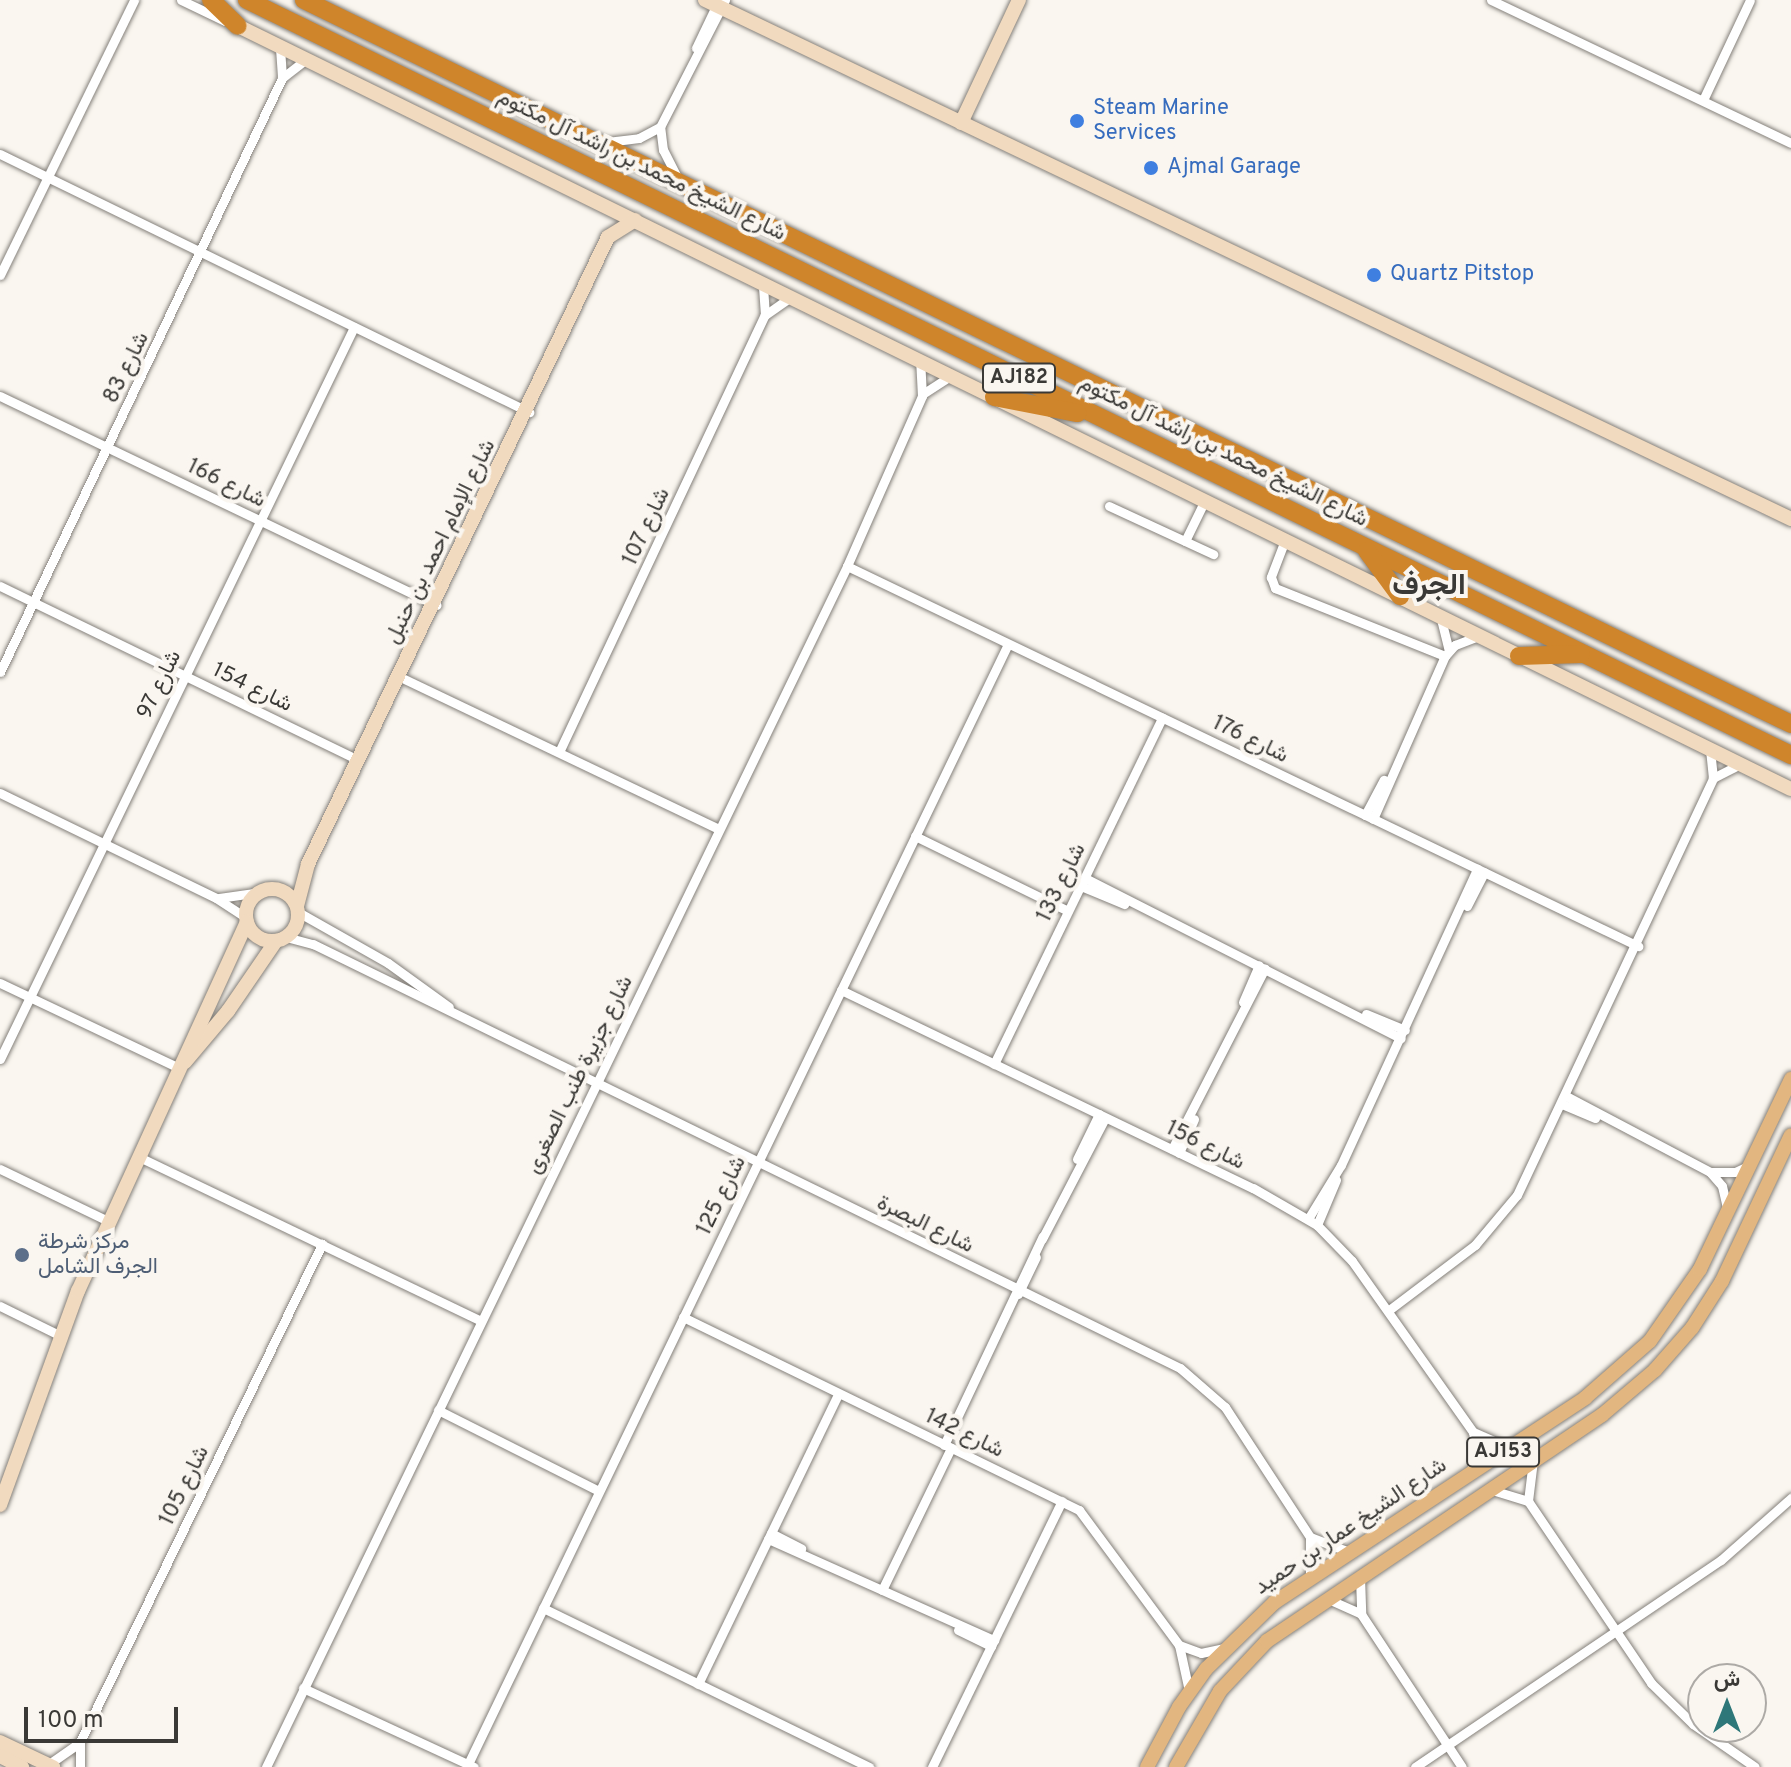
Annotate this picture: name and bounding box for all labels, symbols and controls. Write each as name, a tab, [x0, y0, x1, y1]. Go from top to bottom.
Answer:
street label: شارع الشيخ محمد بن راشد آل مكتوم	[493, 85, 789, 247]
place label: Steam Marine Services	[1093, 95, 1229, 146]
marker: Steam Marine Services	[1068, 112, 1086, 130]
place label: Ajmal Garage	[1167, 155, 1301, 181]
marker: Ajmal Garage	[1142, 159, 1160, 177]
place label: Quartz Pitstop	[1390, 262, 1534, 288]
marker: Quartz Pitstop	[1365, 266, 1383, 284]
street label: شارع 83	[98, 328, 156, 408]
road number: AJ182	[981, 362, 1057, 394]
street label: شارع الشيخ محمد بن راشد آل مكتوم	[1075, 371, 1371, 533]
street label: شارع الإمام احمد بن حنبل	[380, 435, 502, 649]
street label: شارع 166	[183, 454, 269, 514]
street label: شارع 107	[618, 484, 676, 570]
district label: الجرف	[1392, 569, 1466, 605]
street label: شارع 97	[132, 646, 188, 724]
street label: شارع 154	[208, 657, 296, 719]
street label: شارع 176	[1208, 710, 1292, 770]
street label: شارع 133	[1032, 839, 1092, 927]
street label: شارع جزيرة طنب الصغرى	[521, 972, 639, 1178]
street label: شارع 156	[1161, 1116, 1249, 1176]
street label: شارع 125	[692, 1152, 752, 1240]
street label: شارع البصرة	[872, 1190, 978, 1260]
place label: مركز شرطة الجرف الشامل	[38, 1229, 158, 1280]
marker: مركز شرطة الجرف الشامل	[13, 1246, 31, 1264]
street label: شارع 142	[920, 1404, 1008, 1464]
road number: AJ153	[1465, 1436, 1541, 1468]
street label: شارع 105	[154, 1442, 216, 1530]
street label: شارع الشيخ عمار بن حميد	[1250, 1453, 1452, 1601]
north arrow	[1687, 1663, 1767, 1743]
text: ش	[1714, 1667, 1740, 1694]
scale bar	[28, 1691, 182, 1741]
text: 100 m	[38, 1706, 104, 1736]

